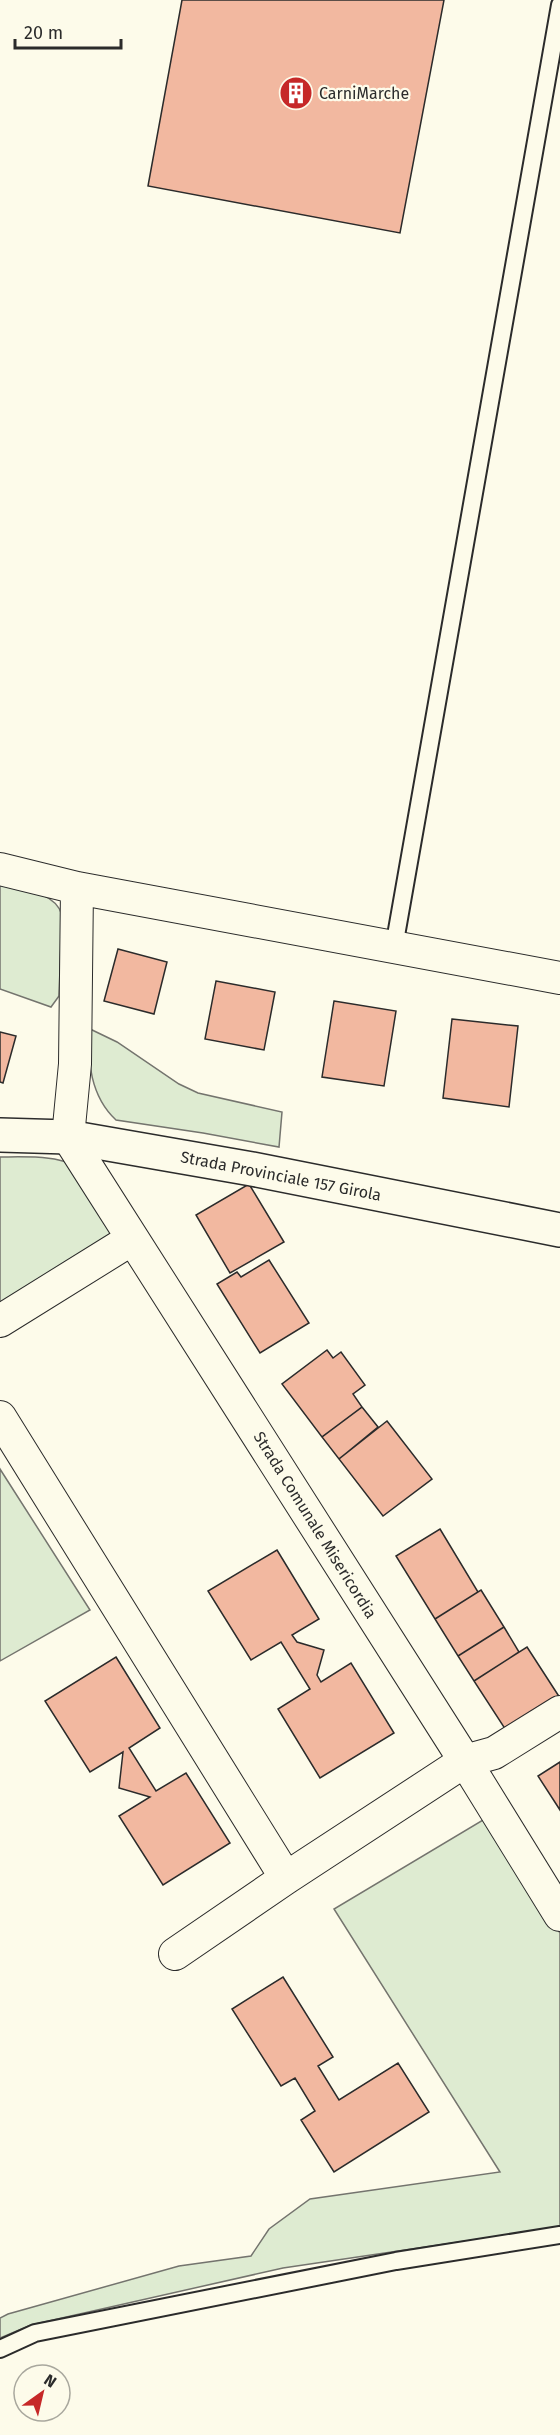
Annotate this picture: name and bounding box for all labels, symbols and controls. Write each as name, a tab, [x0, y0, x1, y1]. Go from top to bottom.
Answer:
scale bar	[15, 12, 122, 50]
text: 20 m	[24, 22, 63, 44]
building icon: CarniMarche	[278, 75, 314, 111]
place label: CarniMarche	[319, 84, 409, 103]
street label: Strada Provinciale 157 Girola	[179, 1147, 383, 1205]
street label: Strada Comunale Misericordia	[249, 1428, 381, 1622]
north arrow	[12, 2363, 72, 2423]
text: N	[40, 2370, 60, 2392]

